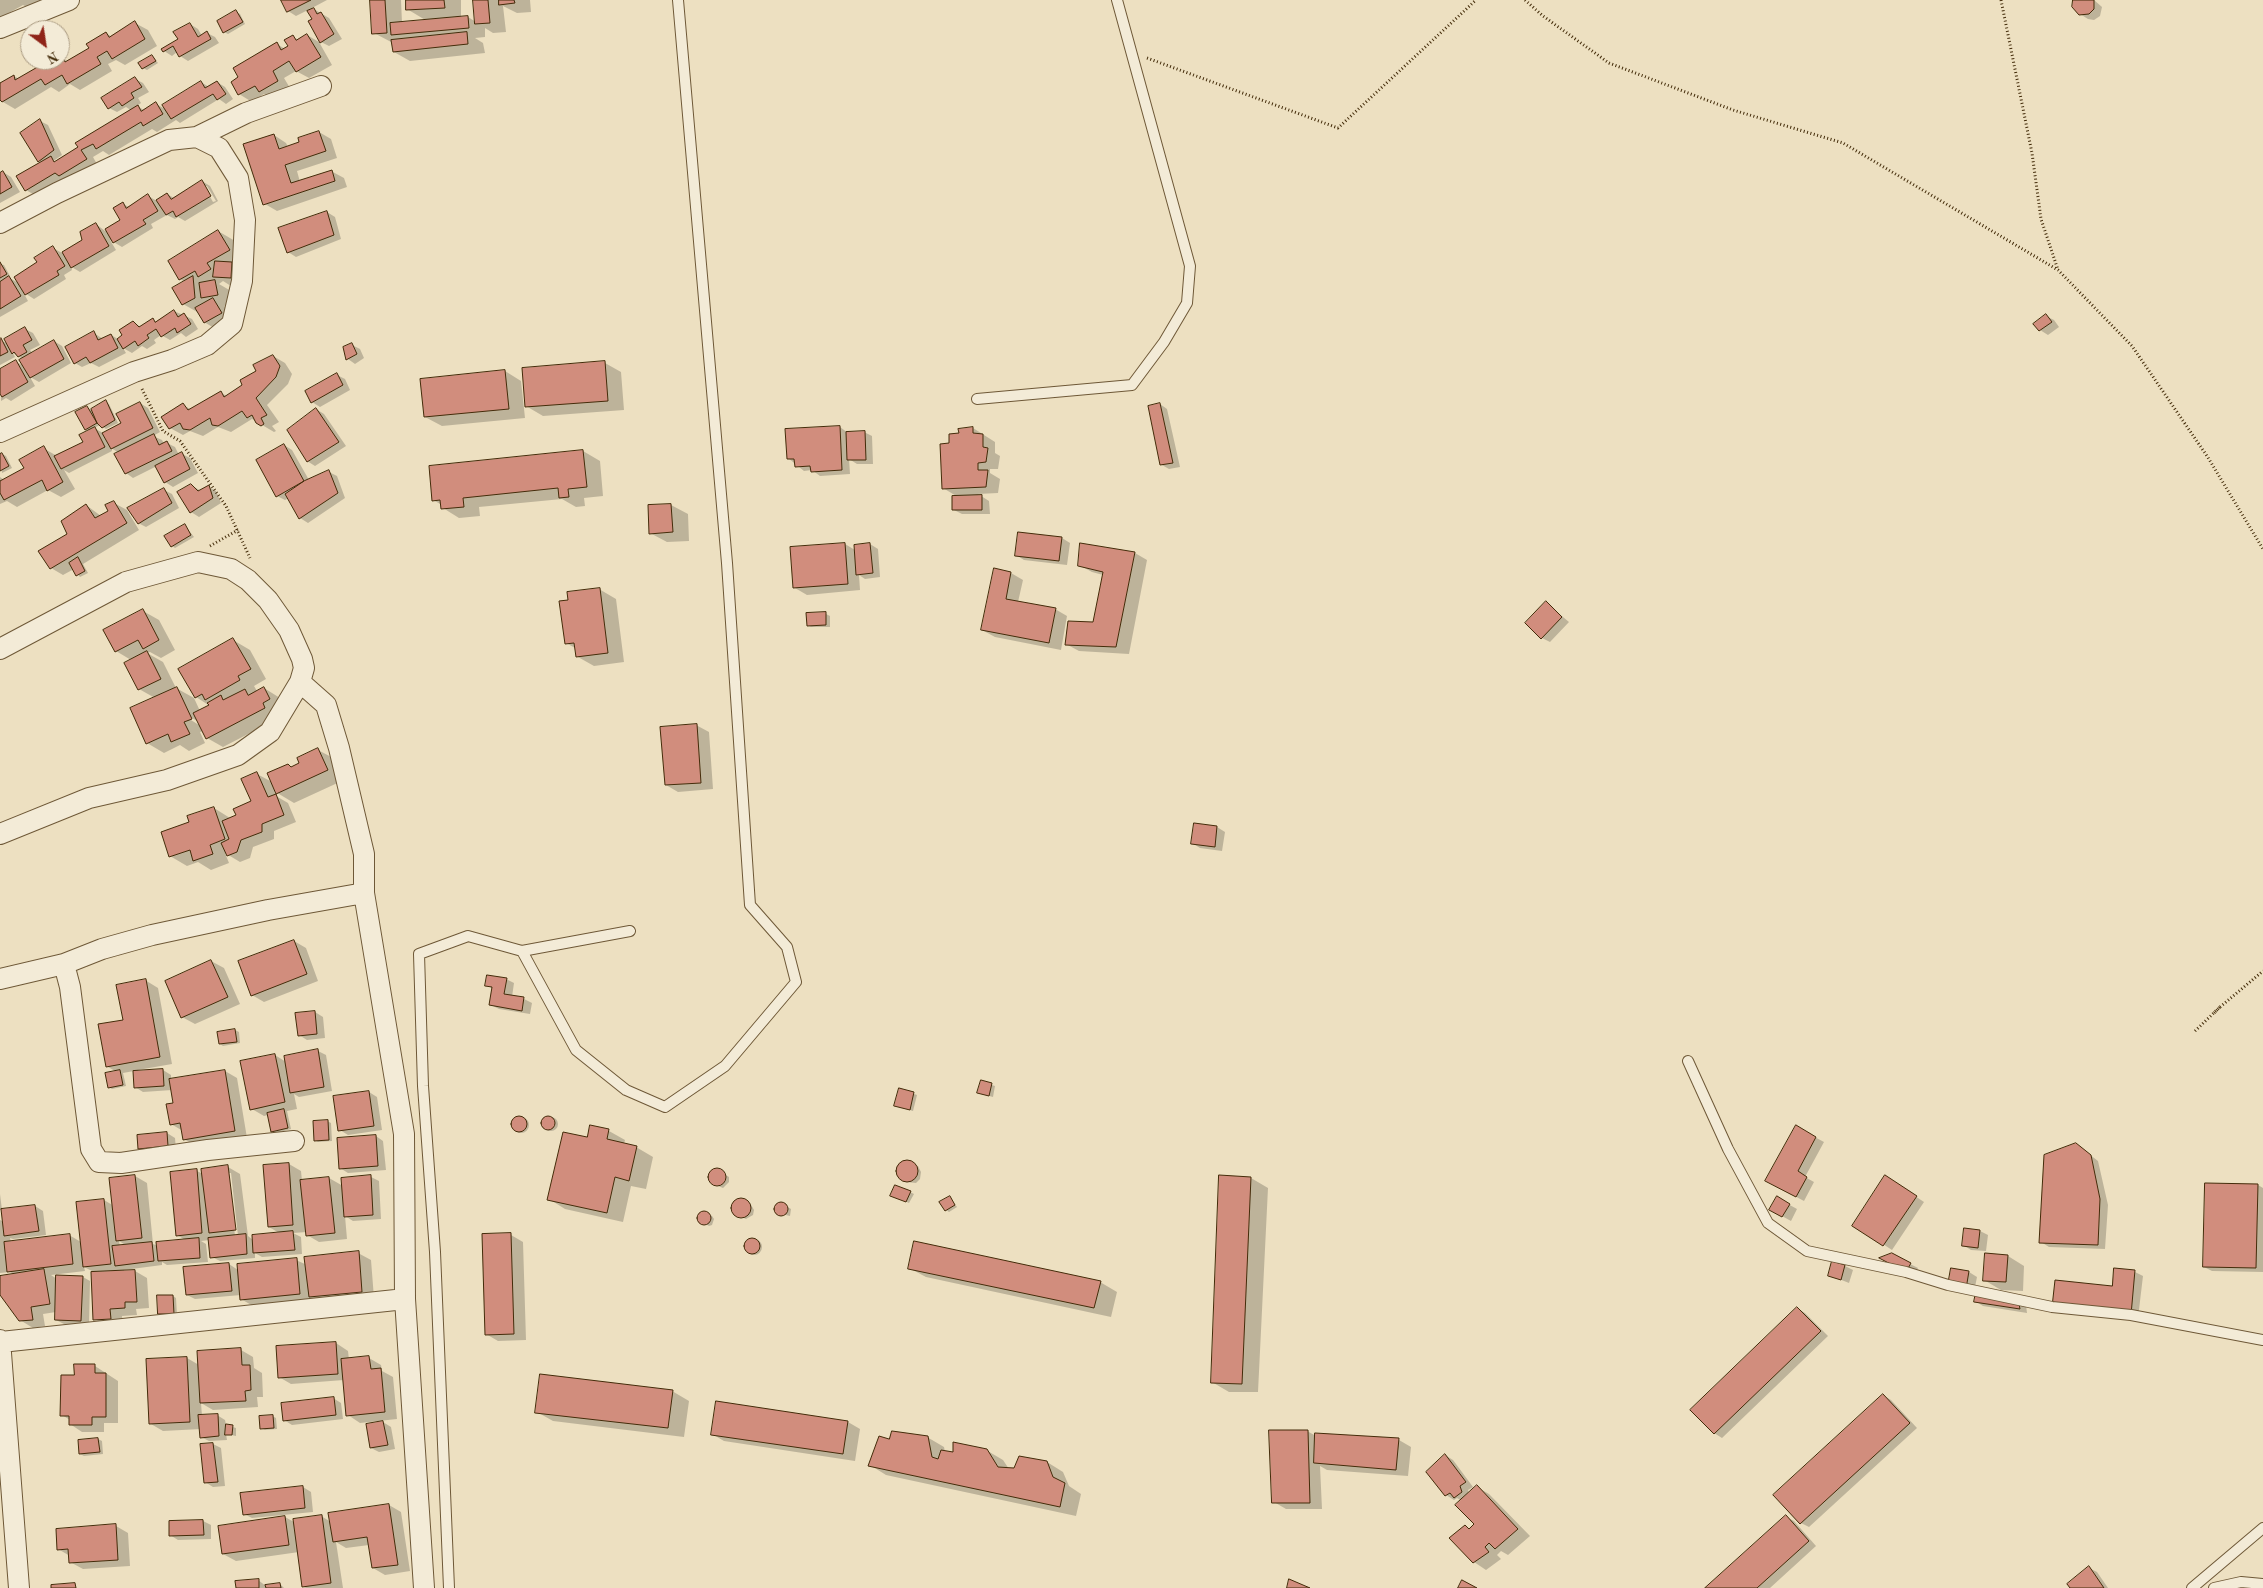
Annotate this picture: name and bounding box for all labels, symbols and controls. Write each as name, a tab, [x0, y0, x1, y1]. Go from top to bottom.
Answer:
north arrow	[20, 20, 70, 70]
text: N	[44, 48, 60, 66]

